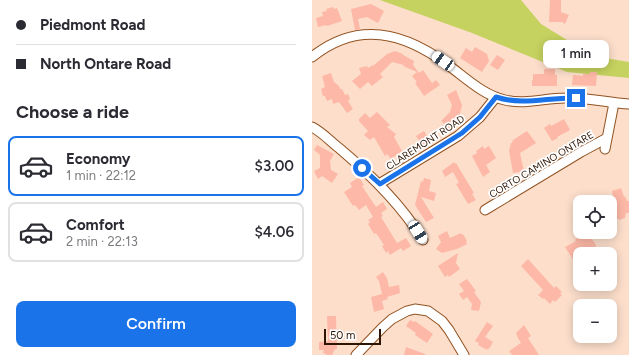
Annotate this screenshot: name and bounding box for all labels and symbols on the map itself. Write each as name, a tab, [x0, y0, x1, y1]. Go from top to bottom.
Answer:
callout: 1 min	[543, 40, 609, 68]
car	[430, 49, 456, 73]
route end	[567, 89, 585, 107]
street label: CLAREMONT ROAD	[384, 112, 467, 173]
street label: CORTO CAMINO ONTARE	[487, 128, 596, 201]
route start	[353, 159, 371, 177]
car	[407, 219, 429, 245]
scale bar	[324, 327, 381, 346]

